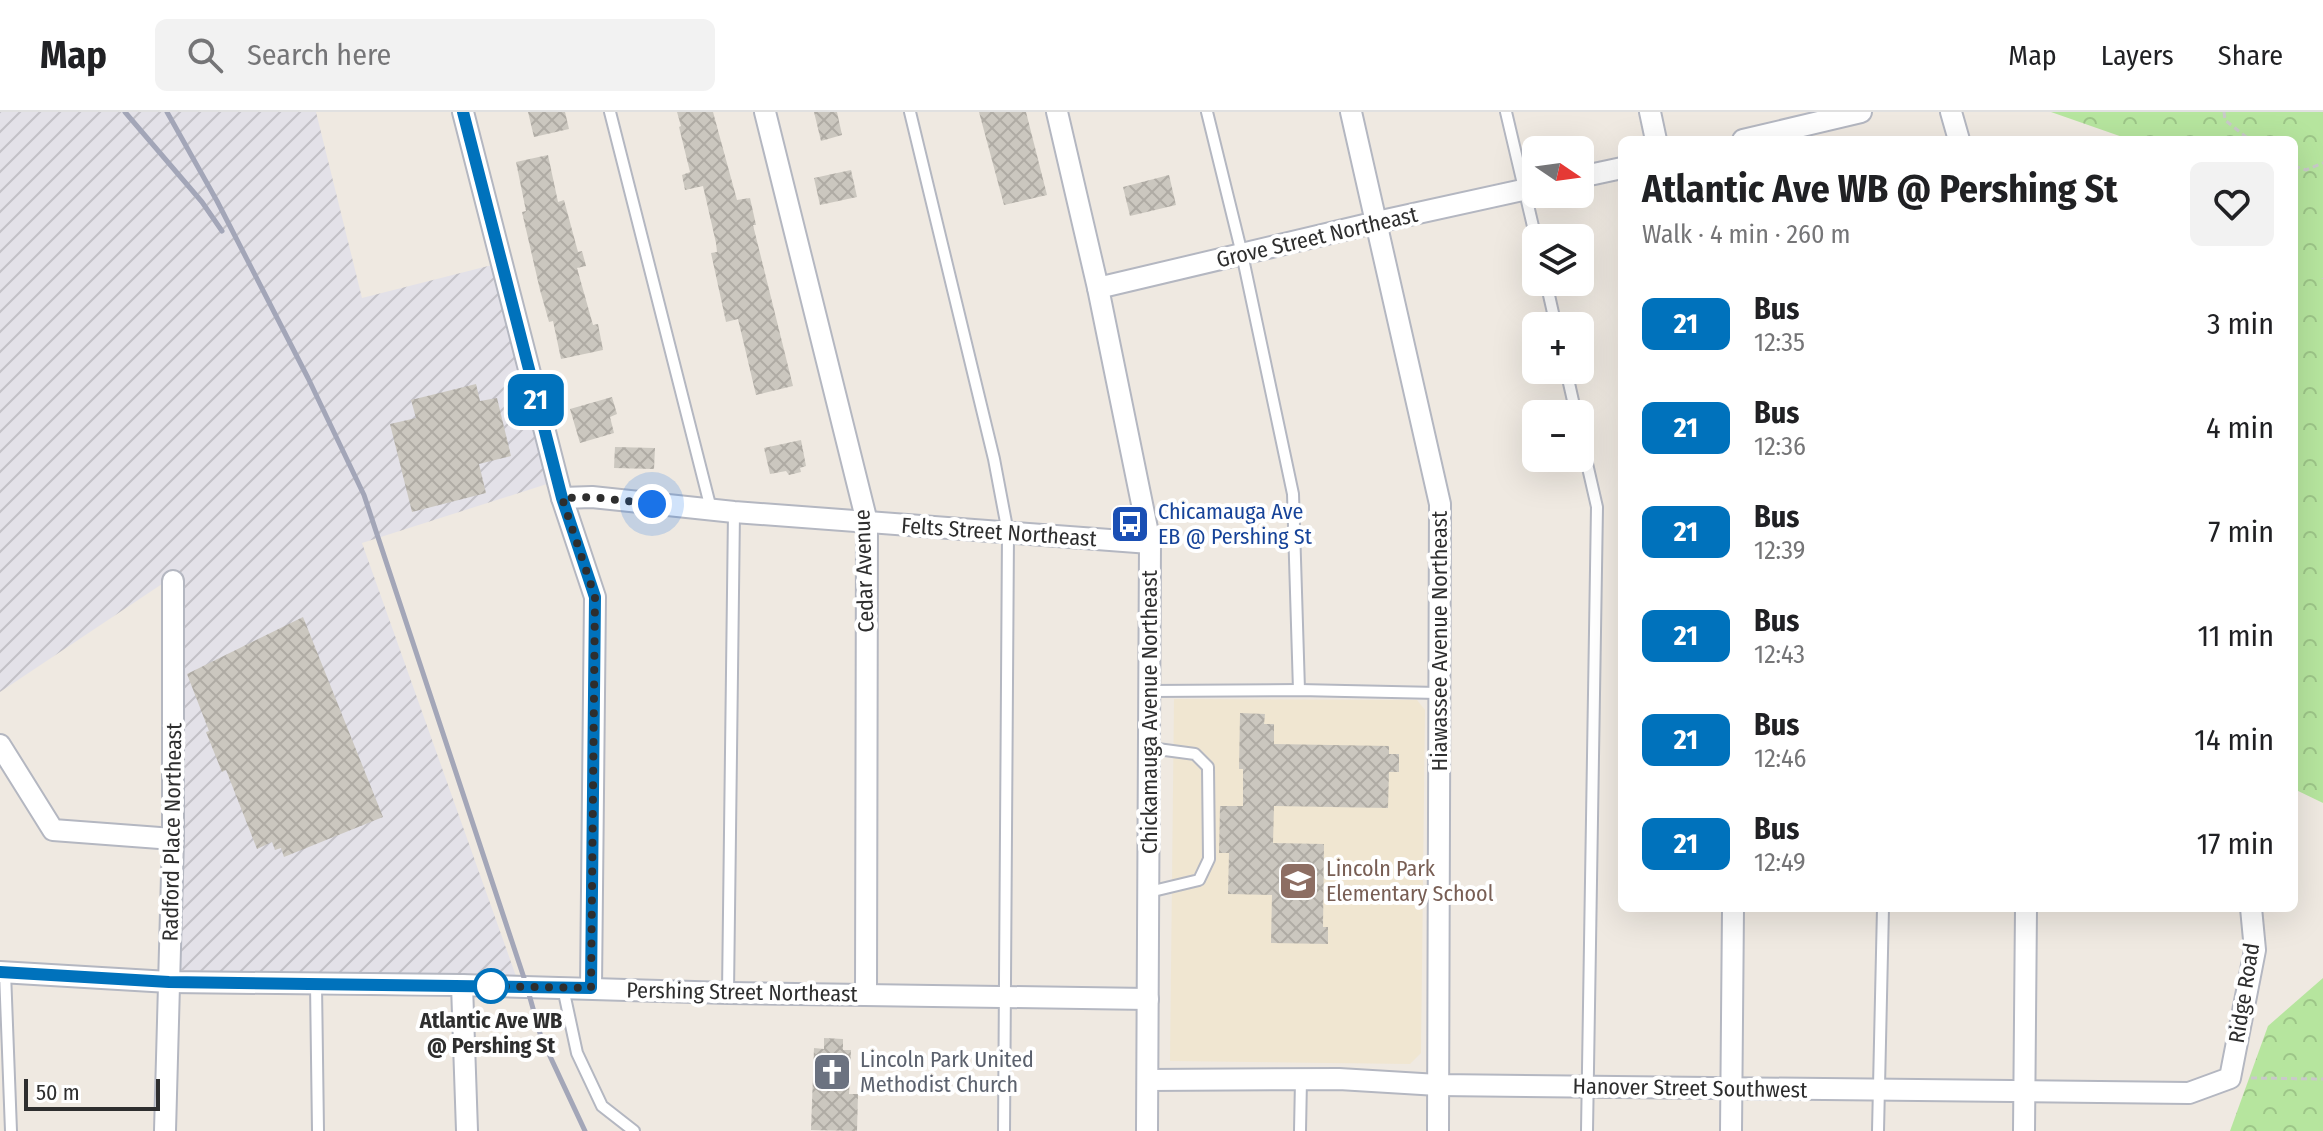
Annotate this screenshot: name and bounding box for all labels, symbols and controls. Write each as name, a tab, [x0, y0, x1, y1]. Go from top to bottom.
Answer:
search box	[155, 19, 715, 91]
text: Map	[40, 32, 107, 78]
icon: search	[183, 33, 227, 77]
text: Search here	[247, 37, 391, 73]
text: Map	[2008, 39, 2057, 72]
text: Layers	[2101, 39, 2174, 72]
text: Share	[2218, 39, 2283, 72]
north arrow	[1522, 136, 1594, 208]
map controls	[1522, 136, 1594, 472]
button: heart	[2190, 162, 2274, 246]
text: Atlantic Ave WB @ Pershing St	[1642, 166, 2118, 212]
street label: Grove Street Northeast	[1214, 201, 1421, 273]
text: Walk · 4 min · 260 m	[1642, 219, 1851, 250]
button: layers	[1522, 224, 1594, 296]
text: Bus	[1754, 291, 1799, 327]
text: 3 min	[2207, 306, 2274, 342]
text: 21	[1674, 307, 1698, 340]
button: +	[1522, 312, 1594, 384]
text: 12:35	[1754, 327, 1805, 358]
line badge: 21	[500, 374, 572, 426]
text: 21	[524, 383, 548, 416]
text: Bus	[1754, 395, 1799, 431]
button: −	[1522, 400, 1594, 472]
text: 4 min	[2206, 410, 2274, 446]
text: 21	[1674, 411, 1698, 444]
text: 12:36	[1754, 431, 1806, 462]
your location	[632, 484, 672, 524]
place label: Chicamauga Ave EB @ Pershing St	[1158, 498, 1313, 550]
text: Bus	[1754, 499, 1799, 535]
bus stop icon: Chicamauga Ave EB @ Pershing St	[1109, 503, 1151, 545]
street label: Cedar Avenue	[848, 509, 880, 633]
street label: Hiawassee Avenue Northeast	[1426, 510, 1453, 771]
street label: Felts Street Northeast	[900, 512, 1098, 552]
text: 7 min	[2208, 514, 2274, 550]
text: 21	[1674, 515, 1698, 548]
text: 12:39	[1754, 535, 1805, 566]
street label: Chickamauga Avenue Northeast	[1136, 569, 1163, 854]
text: Bus	[1754, 603, 1799, 639]
text: 11 min	[2198, 618, 2274, 654]
text: 21	[1674, 619, 1698, 652]
text: 12:43	[1754, 639, 1805, 670]
text: Bus	[1754, 707, 1799, 743]
street label: Radford Place Northeast	[157, 722, 187, 941]
text: 14 min	[2194, 722, 2274, 758]
text: 21	[1674, 723, 1698, 756]
text: 12:46	[1754, 743, 1806, 774]
text: Bus	[1754, 811, 1799, 847]
text: 17 min	[2197, 826, 2274, 862]
text: 21	[1674, 827, 1698, 860]
text: 12:49	[1754, 847, 1806, 878]
place label: Lincoln Park Elementary School	[1326, 855, 1494, 907]
school or university icon: Lincoln Park Elementary School	[1277, 860, 1319, 902]
street label: Ridge Road	[2223, 941, 2265, 1045]
marker: Atlantic Ave WB @ Pershing St	[474, 969, 508, 1003]
street label: Pershing Street Northeast	[626, 976, 859, 1008]
place label: Atlantic Ave WB @ Pershing St	[419, 1007, 562, 1059]
place label: Lincoln Park United Methodist Church	[860, 1046, 1034, 1098]
church icon: Lincoln Park United Methodist Church	[811, 1051, 853, 1093]
street label: Hanover Street Southwest	[1573, 1072, 1808, 1104]
scale bar	[24, 1075, 160, 1111]
text: 50 m	[36, 1079, 80, 1106]

